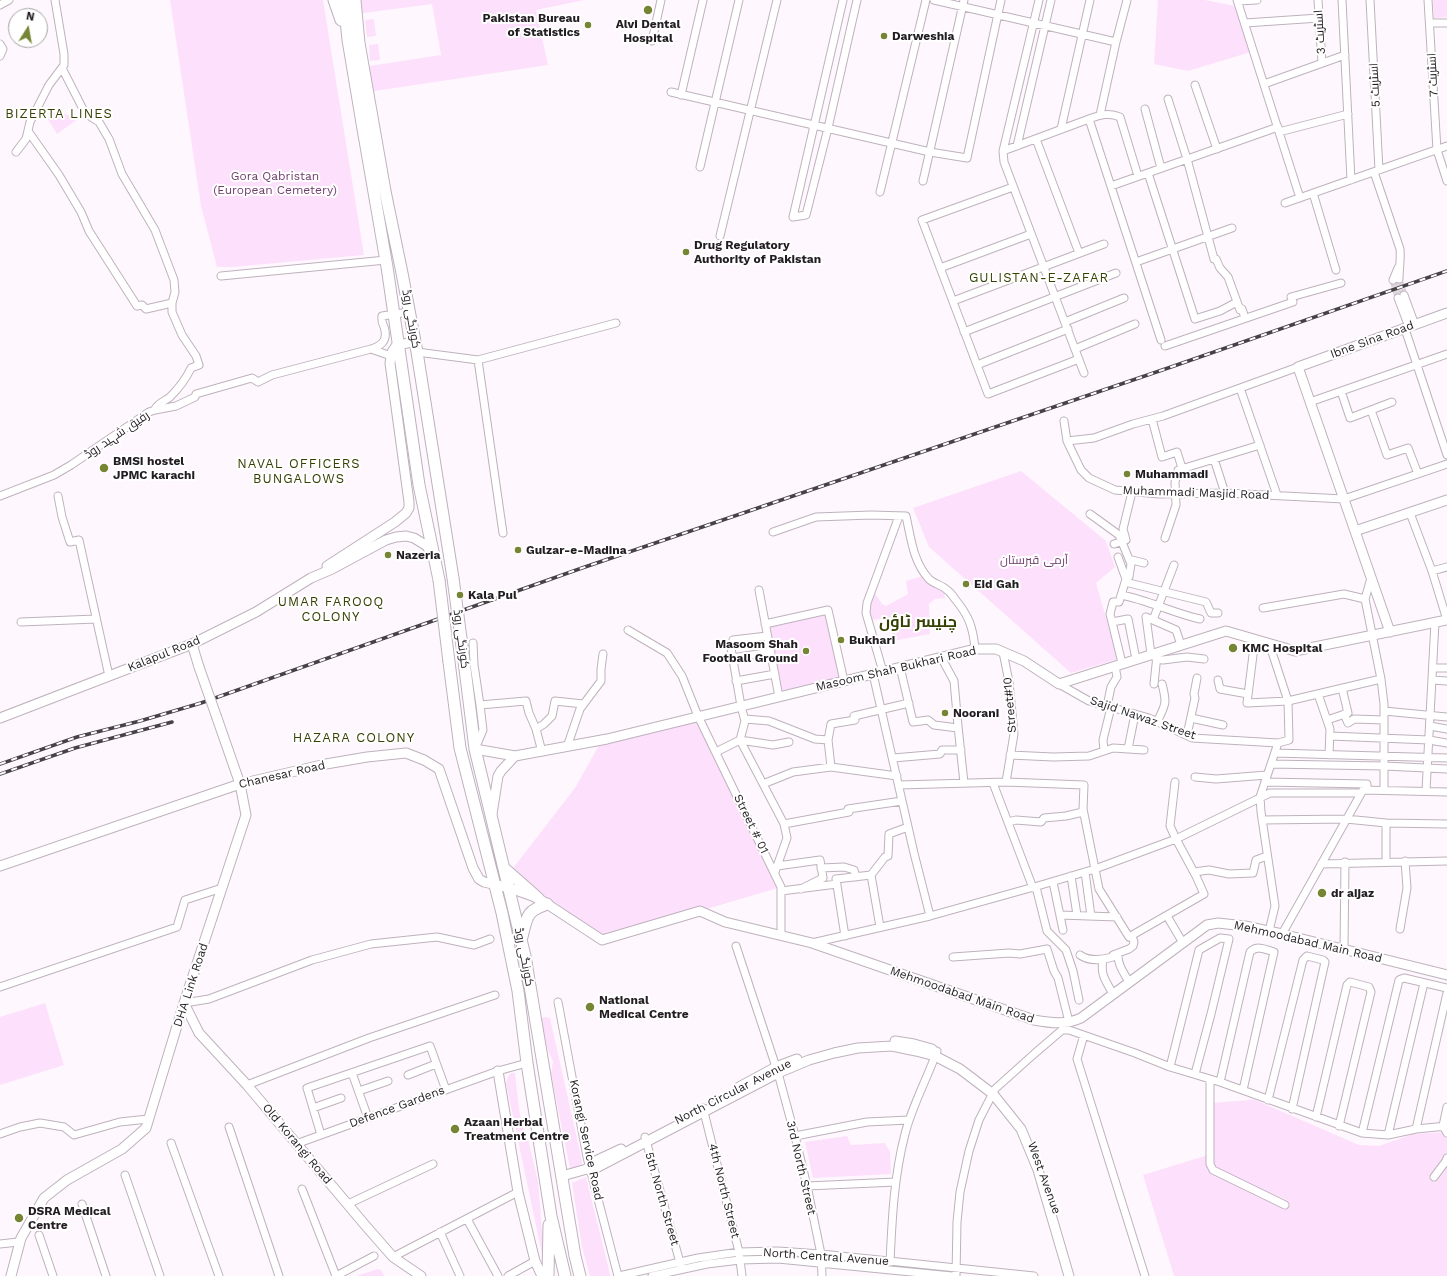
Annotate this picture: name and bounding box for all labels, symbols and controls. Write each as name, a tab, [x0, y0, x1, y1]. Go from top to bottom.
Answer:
marker: Alvi Dental Hospital	[642, 4, 654, 16]
north arrow	[8, 8, 48, 48]
street label: اسٹریٹ 3	[1311, 9, 1329, 55]
text: N	[25, 10, 35, 24]
place label: Pakistan Bureau of Statistics	[482, 11, 580, 39]
place label: Alvi Dental Hospital	[616, 17, 680, 45]
marker: Pakistan Bureau of Statistics	[583, 20, 593, 30]
place label: Darweshia	[892, 29, 955, 43]
marker: Darweshia	[879, 31, 889, 41]
street label: اسٹریٹ 7	[1425, 53, 1441, 97]
street label: اسٹریٹ 5	[1367, 62, 1383, 108]
district label: BIZERTA LINES	[5, 106, 113, 122]
park label: Gora Qabristan (European Cemetery)	[213, 169, 337, 197]
place label: Drug Regulatory Authority of Pakistan	[694, 238, 821, 266]
marker: Drug Regulatory Authority of Pakistan	[681, 247, 691, 257]
district label: GULISTAN-E-ZAFAR	[969, 270, 1109, 286]
street label: کورنگی روڈ	[399, 288, 423, 350]
street label: Ibne Sina Road	[1328, 318, 1416, 362]
street label: رفیق شہید روڈ	[82, 408, 152, 462]
place label: BMSI hostel JPMC karachi	[113, 454, 195, 482]
district label: NAVAL OFFICERS BUNGALOWS	[237, 456, 361, 487]
marker: BMSI hostel JPMC karachi	[98, 462, 110, 474]
place label: Muhammadi	[1135, 467, 1208, 481]
marker: Muhammadi	[1122, 469, 1132, 479]
street label: Muhammadi Masjid Road	[1122, 483, 1270, 503]
place label: Gulzar-e-Madina	[526, 543, 627, 557]
marker: Gulzar-e-Madina	[513, 545, 523, 555]
place label: Nazeria	[396, 548, 441, 562]
marker: Nazeria	[383, 550, 393, 560]
park label: آرمی قبرستان	[1000, 553, 1068, 567]
place label: Eid Gah	[974, 577, 1019, 591]
marker: Eid Gah	[961, 579, 971, 589]
place label: Kala Pul	[468, 588, 517, 602]
marker: Kala Pul	[455, 590, 465, 600]
district label: UMAR FAROOQ COLONY	[278, 594, 384, 625]
street label: کورنگی روڈ	[450, 609, 472, 669]
district label: چنیسر ٹاؤن	[879, 612, 957, 632]
street label: Kalapul Road	[126, 633, 202, 675]
place label: Bukhari	[849, 633, 895, 647]
marker: Bukhari	[836, 635, 846, 645]
place label: Masoom Shah Football Ground	[702, 637, 798, 665]
place label: KMC Hospital	[1242, 641, 1323, 655]
marker: KMC Hospital	[1227, 642, 1239, 654]
street label: Masoom Shah Bukhari Road	[814, 643, 978, 695]
marker: Masoom Shah Football Ground	[801, 646, 811, 656]
street label: Street#10	[1000, 677, 1020, 733]
street label: Sajid Nawaz Street	[1088, 693, 1198, 743]
place label: Noorani	[953, 706, 999, 720]
marker: Noorani	[940, 708, 950, 718]
district label: HAZARA COLONY	[293, 730, 415, 746]
street label: Chanesar Road	[237, 758, 327, 792]
street label: Street # 01	[730, 792, 772, 856]
place label: dr aijaz	[1331, 886, 1374, 900]
marker: dr aijaz	[1316, 887, 1328, 899]
street label: Mehmoodabad Main Road	[1233, 918, 1383, 966]
street label: کورنگی روڈ	[511, 926, 537, 988]
street label: DHA Link Road	[171, 941, 211, 1029]
street label: Mehmoodabad Main Road	[888, 964, 1036, 1026]
place label: National Medical Centre	[599, 993, 689, 1021]
marker: National Medical Centre	[584, 1001, 596, 1013]
street label: North Circular Avenue	[672, 1056, 794, 1128]
street label: Korangi Service Road	[566, 1078, 606, 1202]
street label: Defence Gardens	[347, 1083, 447, 1131]
street label: Old Korangi Road	[259, 1101, 335, 1187]
place label: Azaan Herbal Treatment Centre	[464, 1115, 569, 1143]
street label: 3rd North Street	[783, 1119, 819, 1217]
marker: Azaan Herbal Treatment Centre	[449, 1123, 461, 1135]
street label: West Avenue	[1024, 1140, 1064, 1216]
street label: 4th North Street	[705, 1142, 743, 1240]
street label: 5th North Street	[642, 1151, 682, 1247]
place label: DSRA Medical Centre	[28, 1204, 111, 1232]
marker: DSRA Medical Centre	[13, 1212, 25, 1224]
street label: North Central Avenue	[763, 1245, 889, 1269]

